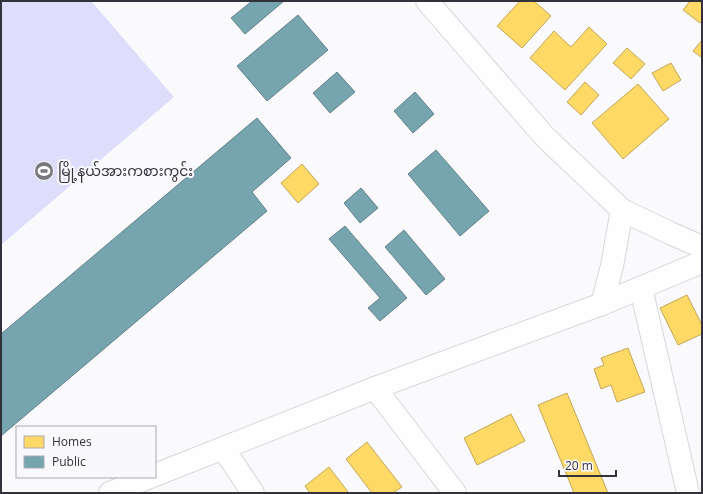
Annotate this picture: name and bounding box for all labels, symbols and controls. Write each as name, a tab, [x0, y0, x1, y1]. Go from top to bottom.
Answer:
sports icon: မြို့နယ်အားကစားကွင်း	[33, 160, 55, 182]
place label: မြို့နယ်အားကစားကွင်း	[58, 161, 193, 183]
legend	[16, 426, 156, 478]
text: Homes	[52, 433, 92, 450]
scale bar	[559, 452, 616, 478]
text: Public	[52, 453, 86, 470]
text: 20 m	[565, 457, 593, 474]

